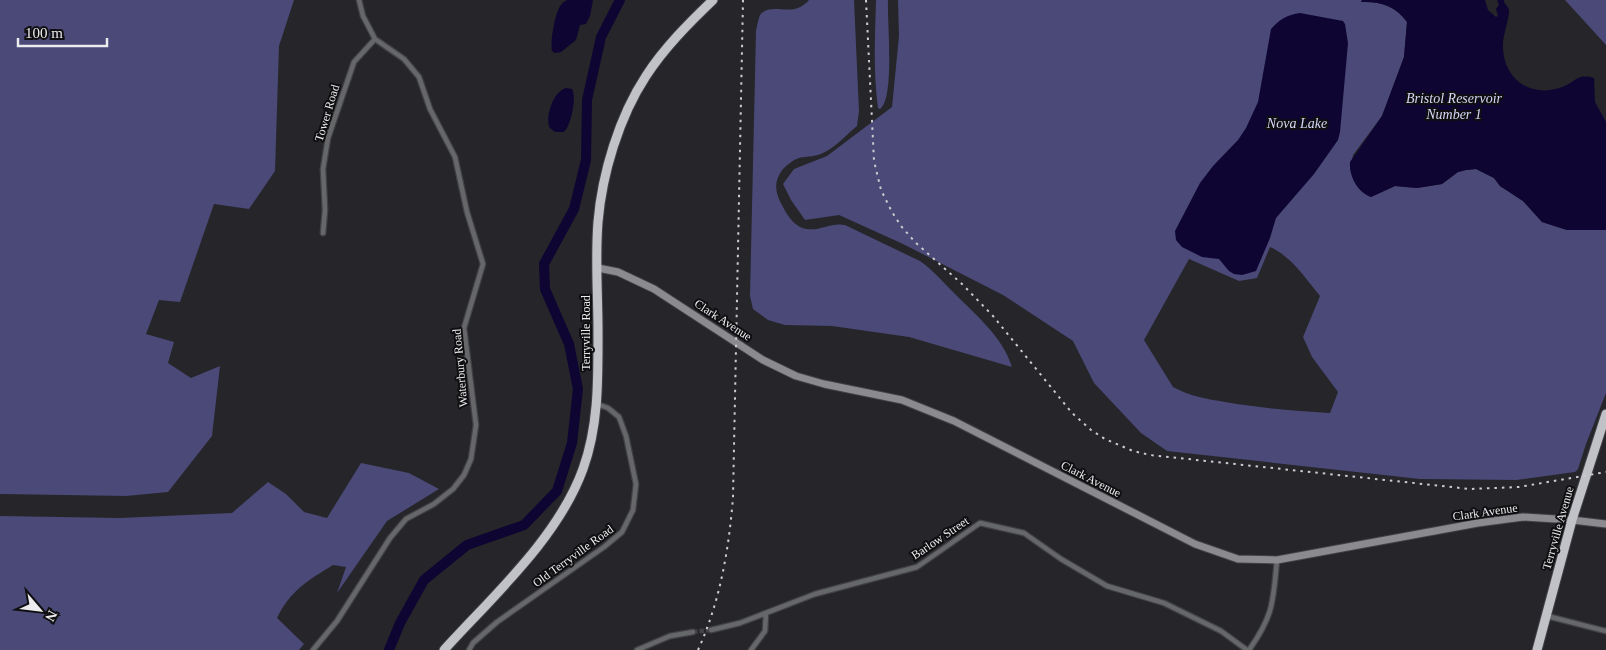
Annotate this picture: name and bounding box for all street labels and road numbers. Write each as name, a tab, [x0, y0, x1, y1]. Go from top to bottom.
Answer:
street label: Tower Road	[312, 83, 342, 143]
street label: Terryville Road	[579, 295, 593, 371]
street label: Clark Avenue	[692, 296, 754, 344]
street label: Waterbury Road	[450, 328, 470, 408]
street label: Clark Avenue	[1059, 458, 1123, 500]
street label: Terryville Avenue	[1539, 485, 1577, 571]
street label: Clark Avenue	[1452, 501, 1518, 523]
street label: Barlow Street	[909, 513, 972, 562]
street label: Old Terryville Road	[530, 522, 616, 590]

